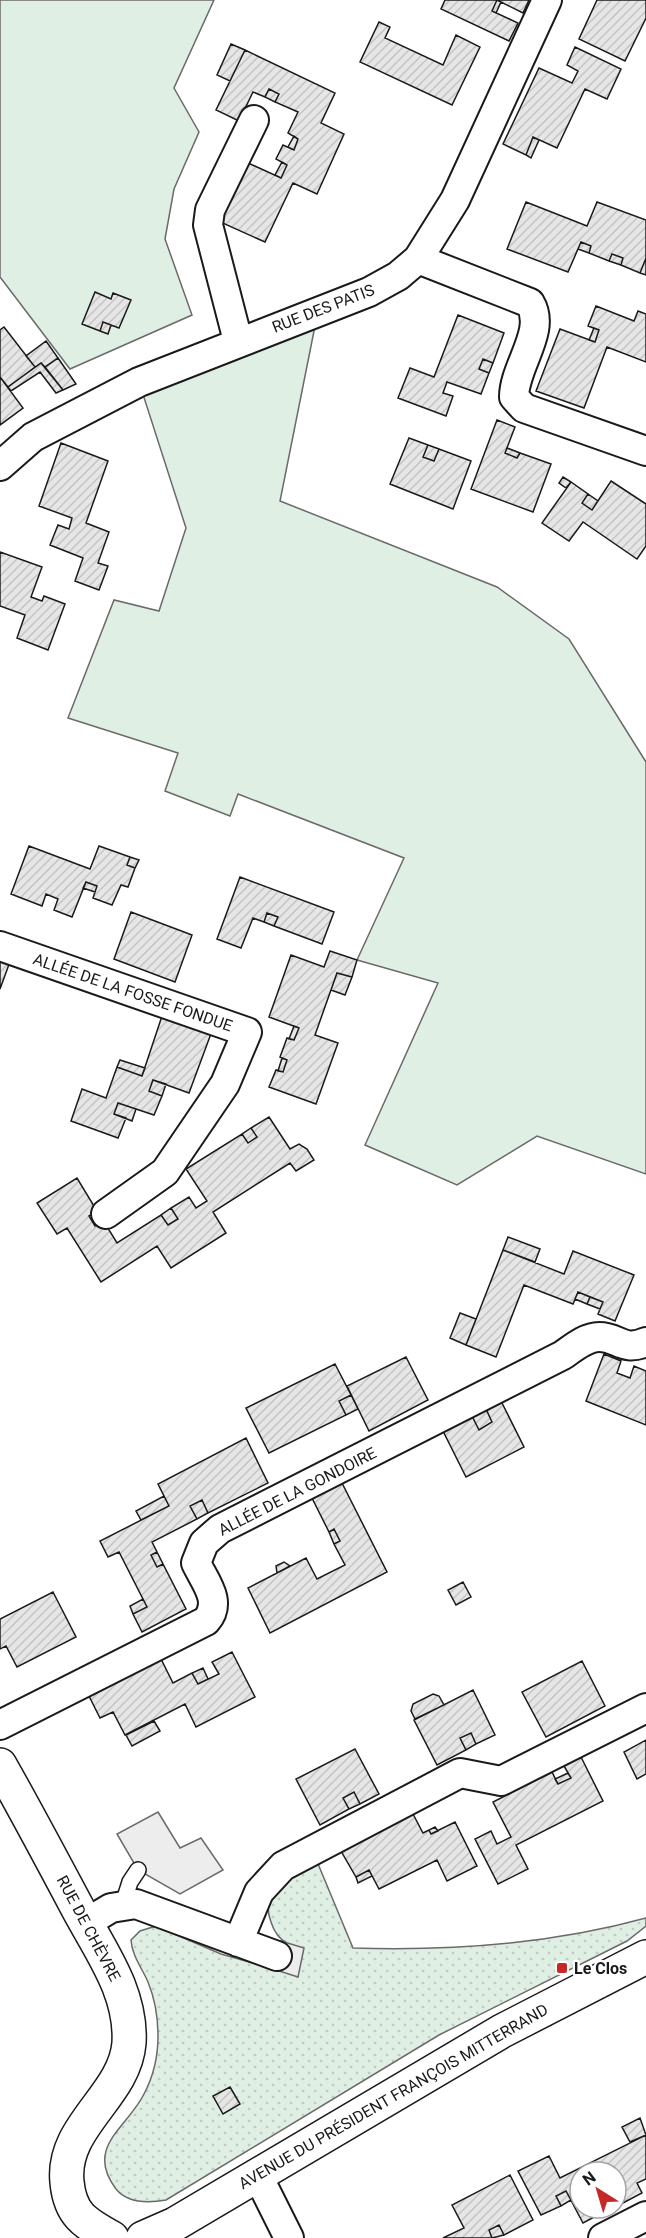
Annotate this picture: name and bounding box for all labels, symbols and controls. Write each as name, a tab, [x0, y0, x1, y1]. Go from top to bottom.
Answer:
street label: RUE DES PATIS	[269, 280, 377, 337]
street label: ALLÉE DE LA FOSSE FONDUE	[31, 949, 235, 1036]
street label: ALLÉE DE LA GONDOIRE	[215, 1443, 379, 1540]
street label: RUE DE CHÈVRE	[53, 1872, 124, 1984]
place label: Le Clos	[574, 1959, 627, 1978]
marker: Le Clos	[555, 1961, 569, 1975]
street label: AVENUE DU PRÉSIDENT FRANÇOIS MITTERRAND	[235, 2000, 551, 2193]
north arrow	[568, 2160, 628, 2220]
text: N	[579, 2167, 600, 2189]

